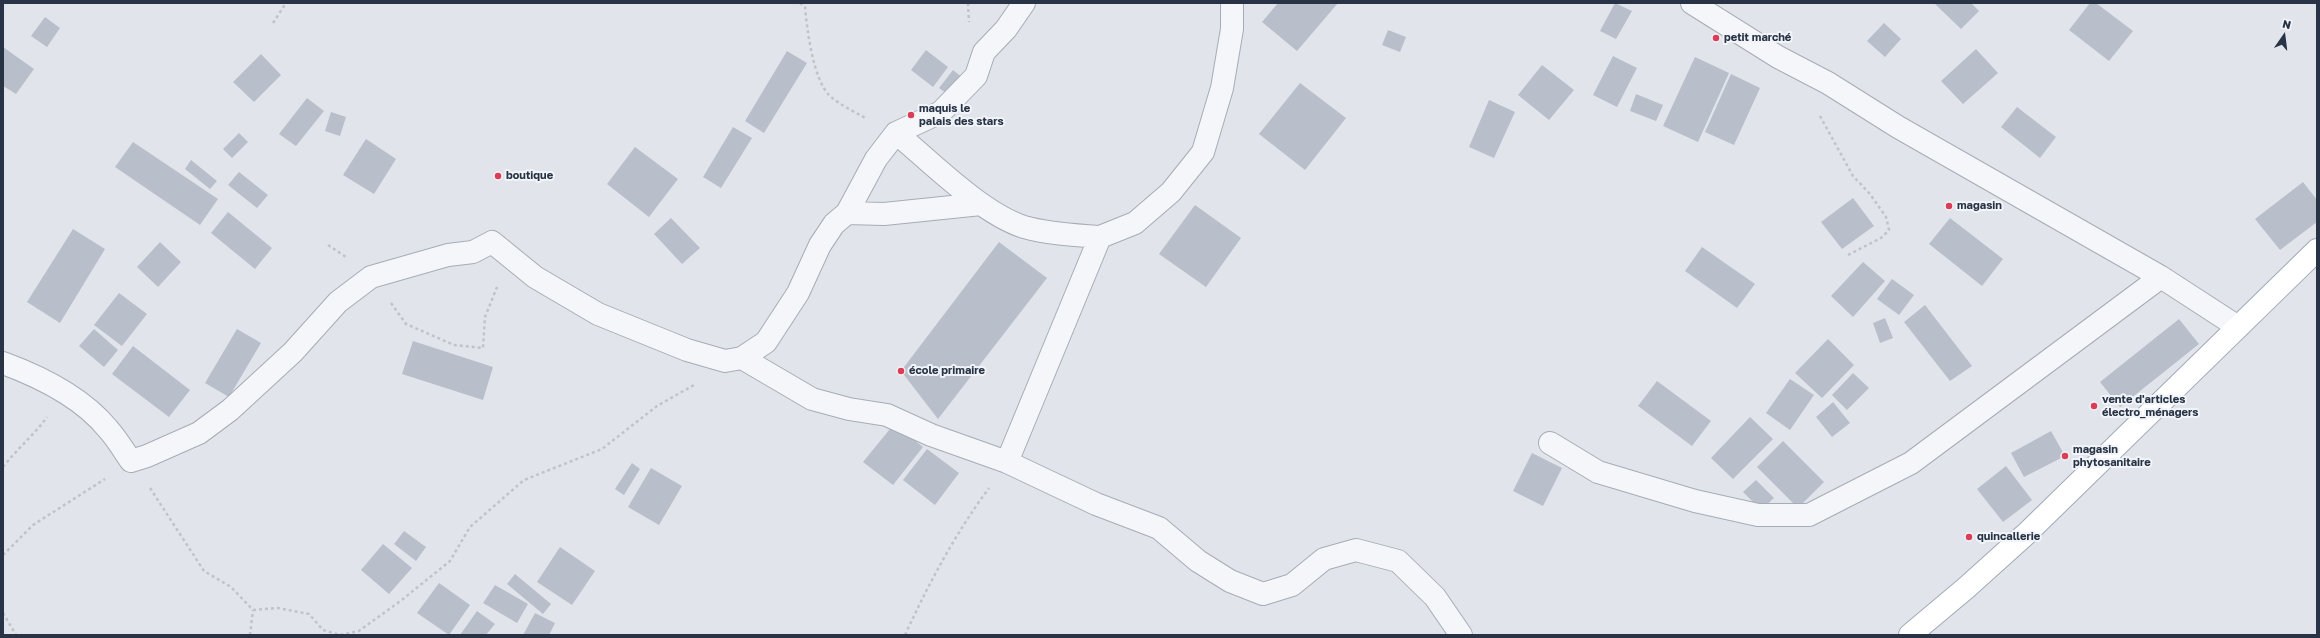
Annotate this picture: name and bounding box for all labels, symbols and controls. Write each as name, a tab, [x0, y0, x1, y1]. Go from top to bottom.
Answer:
north arrow	[2264, 16, 2304, 56]
text: N	[2281, 17, 2293, 31]
place label: petit marché	[1724, 31, 1791, 45]
marker: petit marché	[1711, 33, 1721, 43]
place label: maquis le palais des stars	[919, 102, 1004, 128]
marker: maquis le palais des stars	[906, 110, 916, 120]
place label: boutique	[506, 169, 553, 183]
marker: boutique	[493, 171, 503, 181]
place label: magasin	[1957, 199, 2002, 213]
marker: magasin	[1944, 201, 1954, 211]
place label: école primaire	[909, 364, 985, 378]
marker: école primaire	[896, 366, 906, 376]
place label: vente d'articles électro_ménagers	[2102, 393, 2198, 419]
marker: vente d'articles électro_ménagers	[2089, 401, 2099, 411]
place label: magasin phytosanitaire	[2073, 443, 2151, 469]
marker: magasin phytosanitaire	[2060, 451, 2070, 461]
place label: quincallerie	[1977, 530, 2040, 544]
marker: quincallerie	[1964, 532, 1974, 542]

